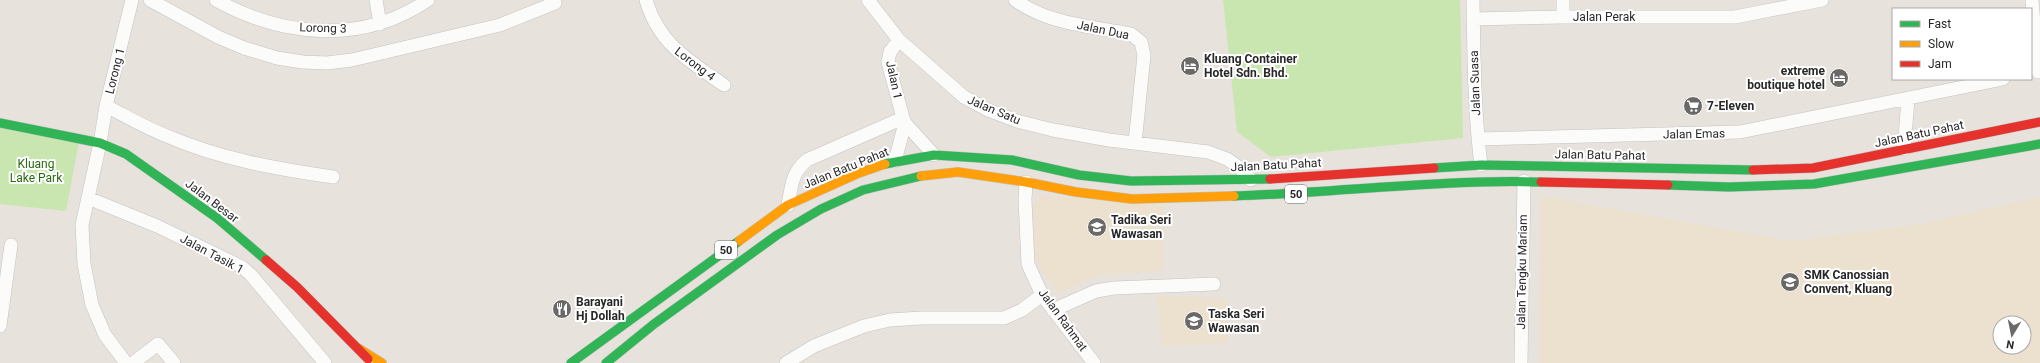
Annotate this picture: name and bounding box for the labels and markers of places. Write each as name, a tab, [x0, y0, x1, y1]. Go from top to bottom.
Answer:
place label: Kluang Container Hotel Sdn. Bhd.	[1204, 52, 1298, 80]
hotel icon: Kluang Container Hotel Sdn. Bhd.	[1179, 55, 1201, 77]
place label: extreme boutique hotel	[1747, 64, 1826, 92]
hotel icon: extreme boutique hotel	[1828, 67, 1850, 89]
supermarket icon: 7-Eleven	[1682, 95, 1704, 117]
place label: 7-Eleven	[1707, 99, 1754, 113]
place label: Tadika Seri Wawasan	[1111, 213, 1171, 241]
school or university icon: Tadika Seri Wawasan	[1086, 216, 1108, 238]
place label: SMK Canossian Convent, Kluang	[1804, 268, 1892, 296]
school or university icon: SMK Canossian Convent, Kluang	[1779, 271, 1801, 293]
place label: Barayani Hj Dollah	[576, 295, 625, 323]
restaurant icon: Barayani Hj Dollah	[551, 298, 573, 320]
place label: Taska Seri Wawasan	[1208, 307, 1264, 335]
school or university icon: Taska Seri Wawasan	[1183, 310, 1205, 332]

